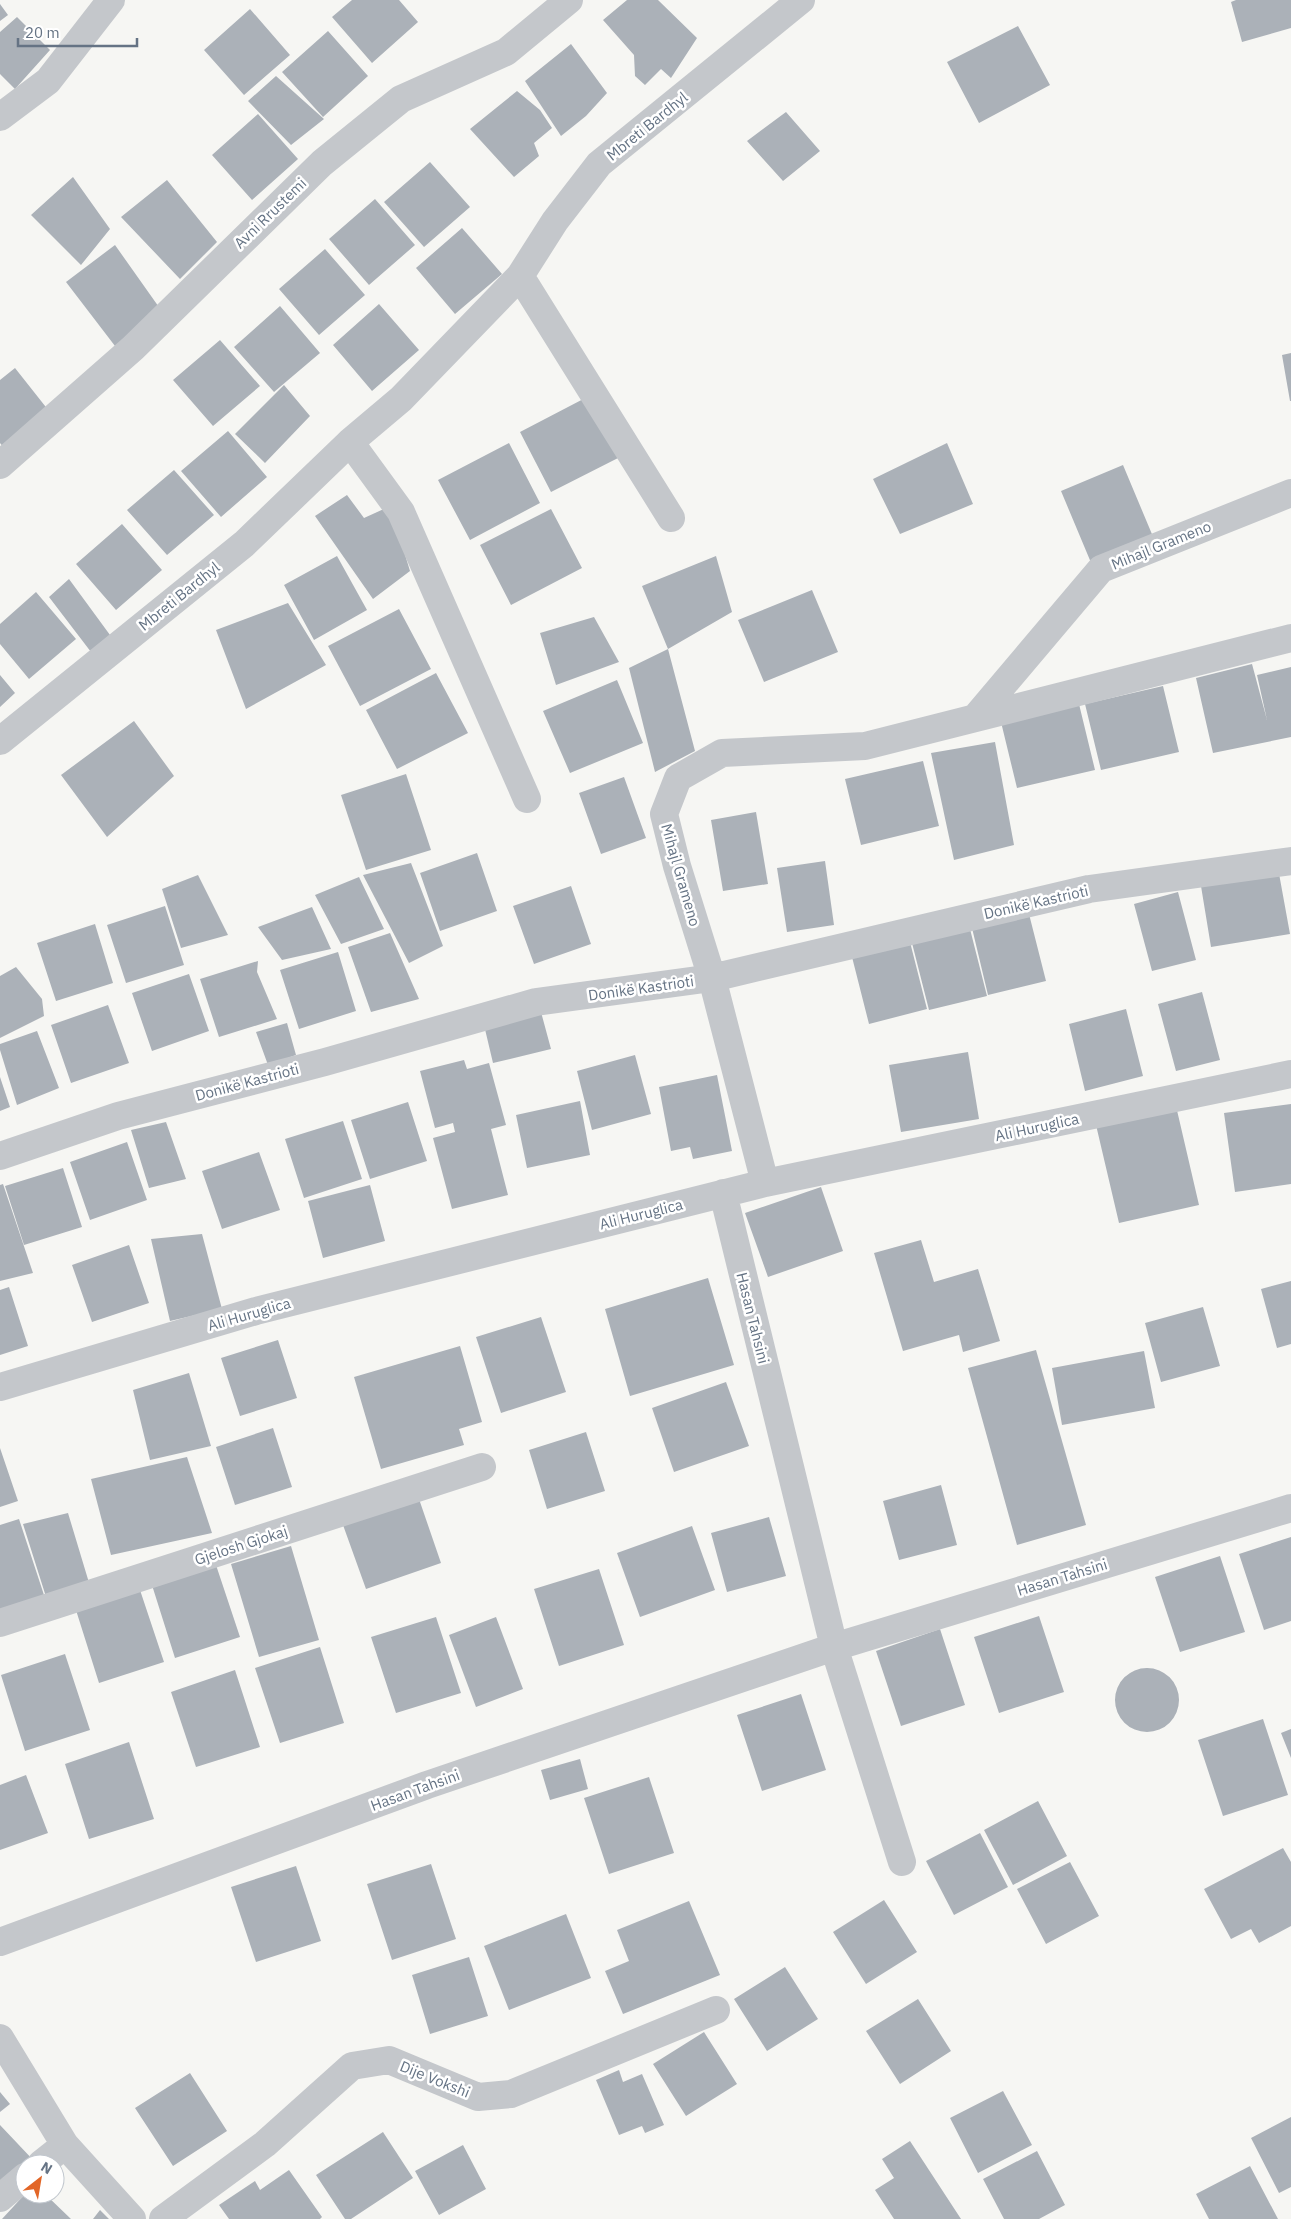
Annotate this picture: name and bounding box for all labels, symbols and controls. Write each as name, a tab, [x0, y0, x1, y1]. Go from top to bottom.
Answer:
scale bar	[18, 15, 136, 47]
text: 20 m	[25, 23, 60, 42]
street label: Mbreti Bardhyl	[603, 87, 691, 165]
street label: Avni Rrustemi	[230, 174, 310, 252]
street label: Mihajl Grameno	[1108, 516, 1214, 574]
street label: Mbreti Bardhyl	[135, 557, 223, 635]
street label: Mihajl Grameno	[657, 821, 705, 929]
street label: Donikë Kastrioti	[982, 881, 1090, 923]
street label: Donikë Kastrioti	[587, 971, 695, 1005]
street label: Donikë Kastrioti	[193, 1059, 301, 1105]
street label: Ali Huruglica	[993, 1109, 1081, 1145]
street label: Ali Huruglica	[597, 1194, 685, 1234]
street label: Hasan Tahsini	[732, 1270, 774, 1366]
street label: Ali Huruglica	[205, 1293, 293, 1335]
street label: Gjelosh Gjokaj	[192, 1521, 290, 1569]
street label: Hasan Tahsini	[1015, 1554, 1109, 1600]
street label: Hasan Tahsini	[368, 1765, 462, 1815]
street label: Dije Vokshi	[397, 2056, 473, 2102]
north arrow	[15, 2154, 65, 2204]
text: N	[38, 2158, 56, 2178]

